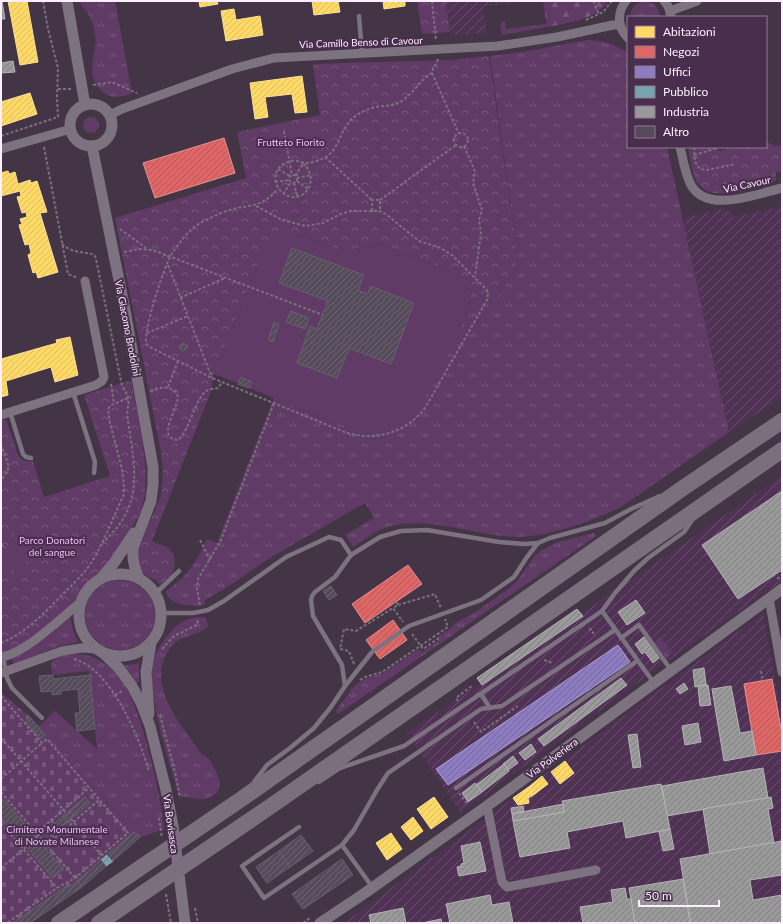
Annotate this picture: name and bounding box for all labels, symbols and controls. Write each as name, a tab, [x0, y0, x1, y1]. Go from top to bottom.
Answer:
legend	[627, 16, 767, 148]
text: Abitazioni	[663, 24, 716, 39]
street label: Via Camillo Benso di Cavour	[299, 34, 423, 50]
text: Negozi	[663, 44, 700, 59]
text: Uffici	[663, 64, 691, 79]
text: Pubblico	[663, 84, 709, 99]
text: Industria	[663, 104, 709, 119]
text: Altro	[663, 124, 689, 139]
park label: Frutteto Fiorito	[257, 136, 325, 148]
street label: Via Cavour	[722, 173, 772, 195]
street label: Via Giacomo Brodolini	[113, 279, 143, 377]
park label: Parco Donatori del sangue	[19, 534, 85, 558]
street label: Via Polveriera	[524, 735, 580, 781]
street label: Via Bovisasca	[161, 794, 181, 854]
park label: Cimitero Monumentale di Novate Milanese	[6, 823, 108, 847]
scale bar	[639, 882, 719, 908]
text: 50 m	[645, 888, 672, 903]

